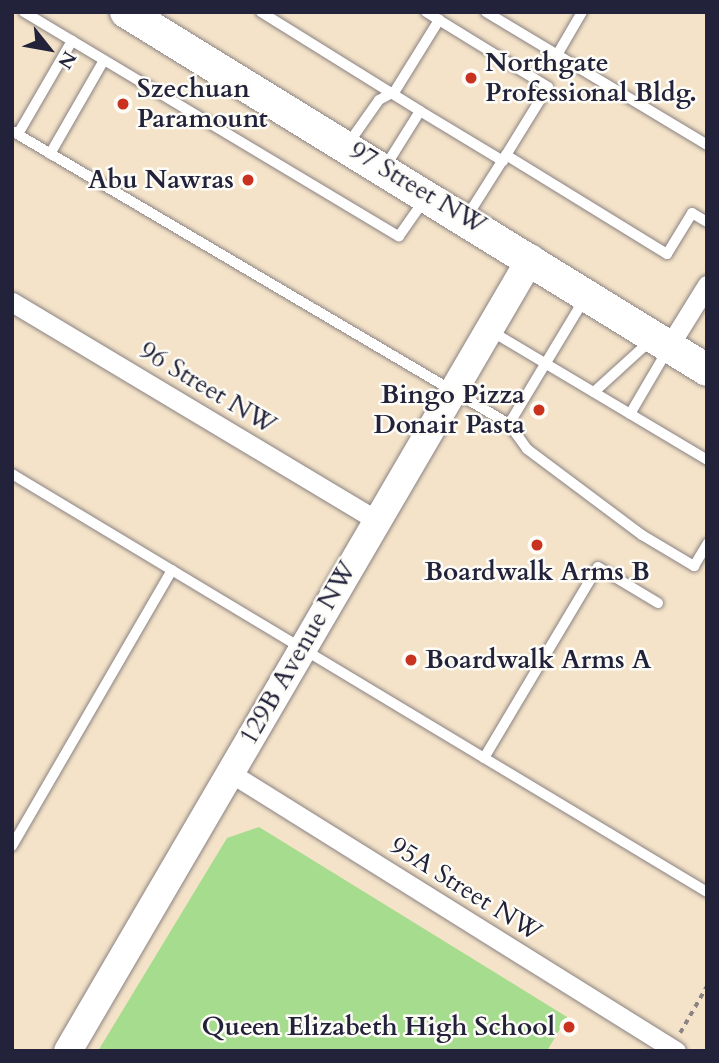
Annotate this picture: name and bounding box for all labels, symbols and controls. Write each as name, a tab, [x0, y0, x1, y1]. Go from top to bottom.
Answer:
north arrow	[14, 14, 84, 84]
text: N	[52, 46, 82, 74]
place label: Northgate Professional Bldg.	[485, 47, 697, 108]
marker: Northgate Professional Bldg.	[463, 70, 479, 86]
place label: Szechuan Paramount	[137, 73, 268, 134]
marker: Szechuan Paramount	[115, 96, 131, 112]
street label: 97 Street NW	[344, 135, 492, 241]
place label: Abu Nawras	[88, 164, 234, 196]
marker: Abu Nawras	[240, 172, 256, 188]
street label: 96 Street NW	[134, 335, 282, 441]
place label: Bingo Pizza Donair Pasta	[374, 379, 525, 440]
marker: Bingo Pizza Donair Pasta	[531, 402, 547, 418]
marker: Boardwalk Arms B	[529, 537, 545, 553]
street label: 129B Avenue NW	[233, 556, 363, 750]
place label: Boardwalk Arms B	[424, 556, 650, 588]
place label: Boardwalk Arms A	[425, 644, 651, 676]
marker: Boardwalk Arms A	[403, 652, 419, 668]
street label: 95A Street NW	[385, 830, 547, 948]
place label: Queen Elizabeth High School	[202, 1011, 555, 1043]
marker: Queen Elizabeth High School	[561, 1019, 577, 1035]

